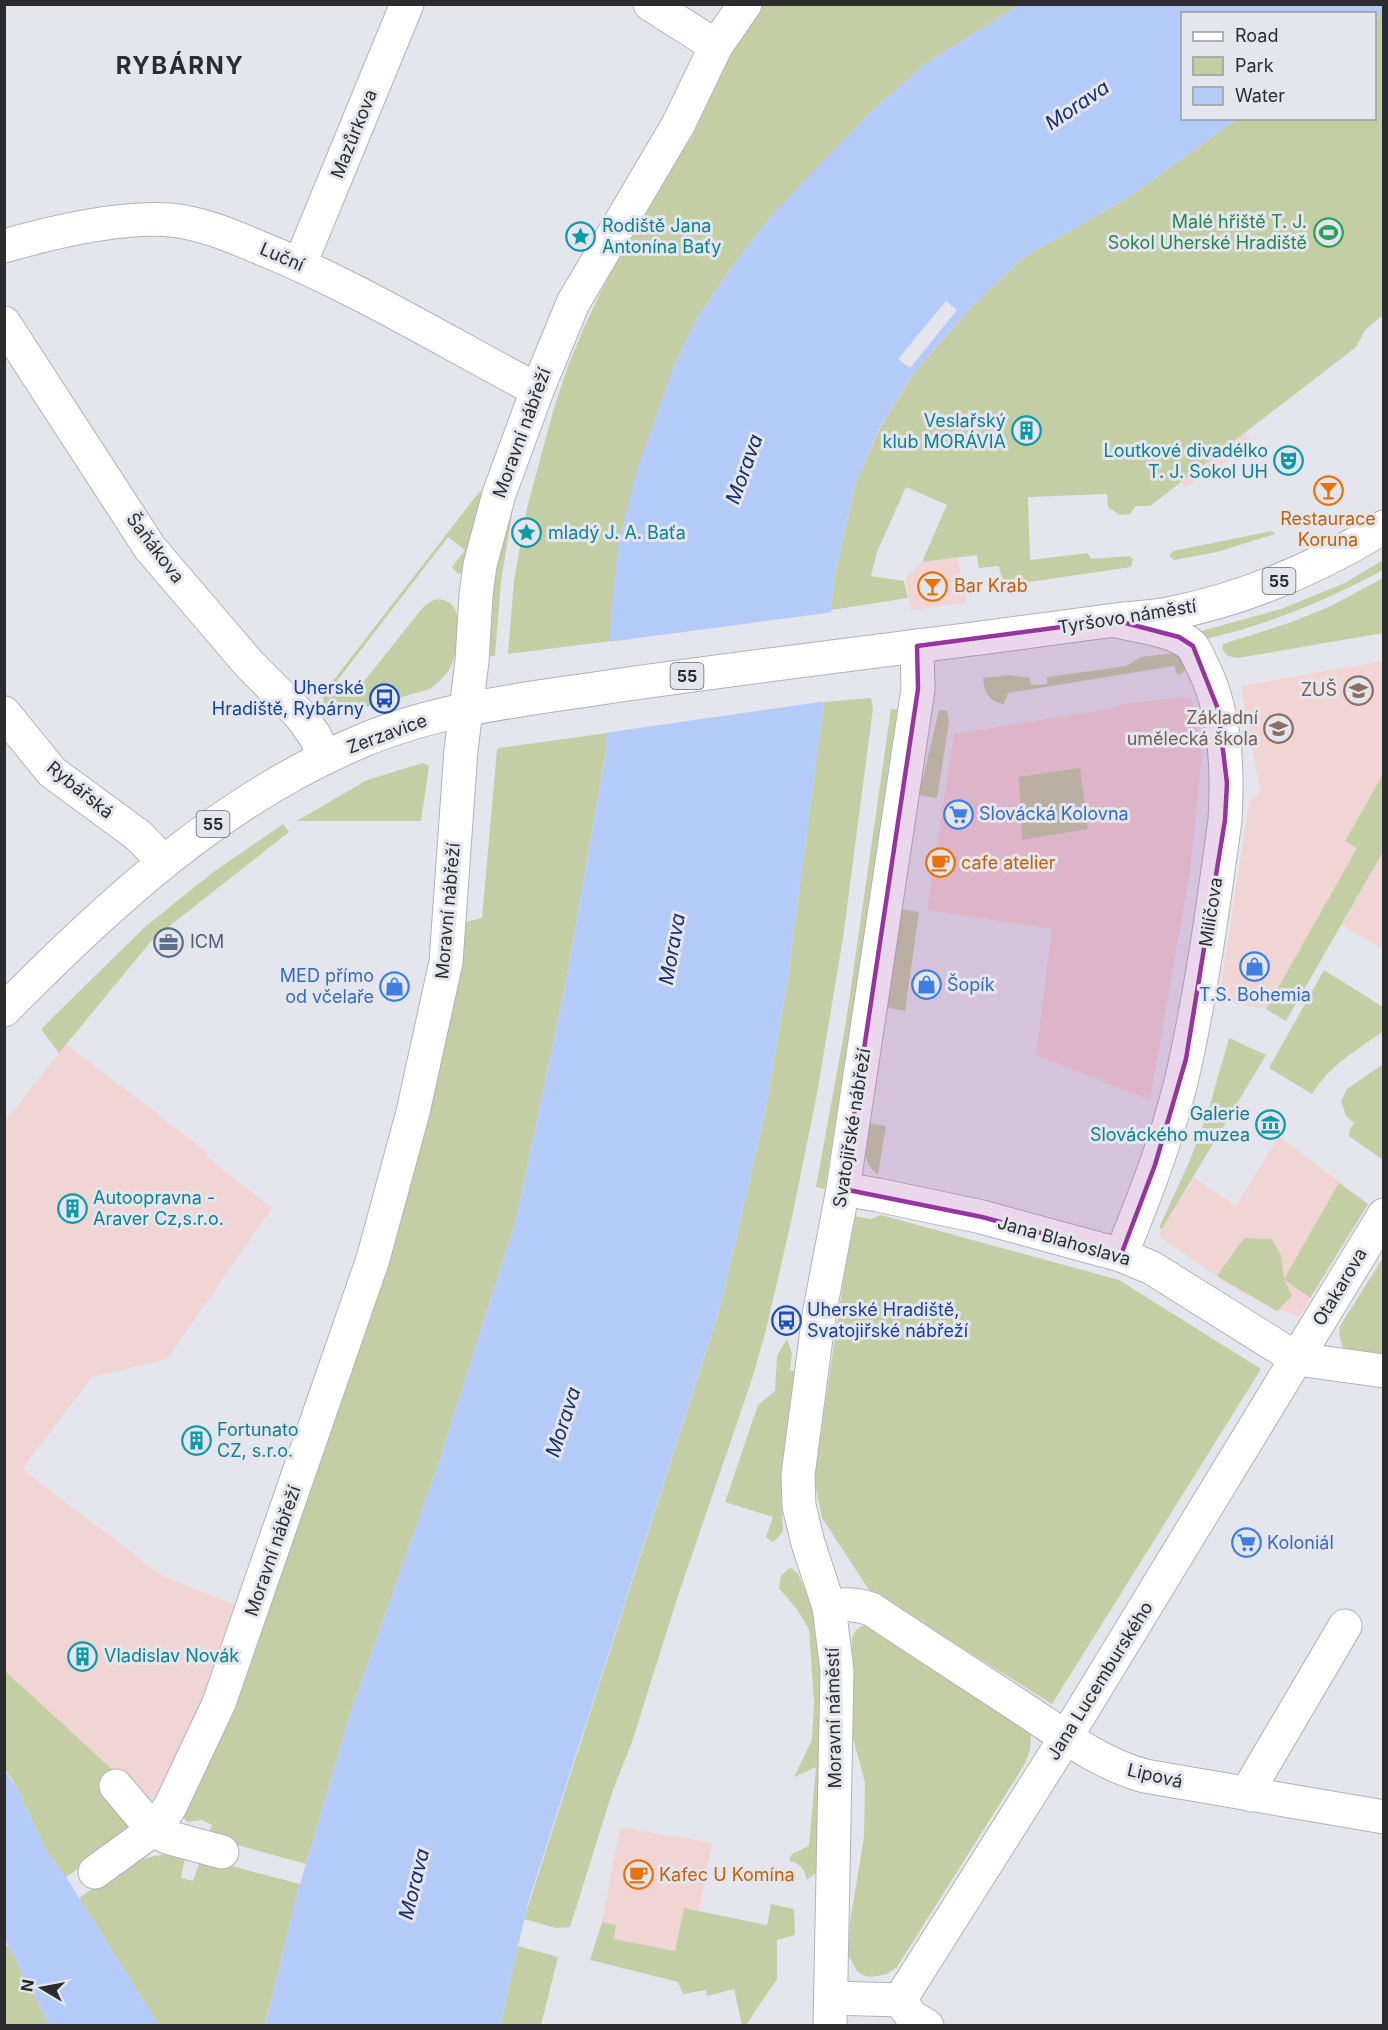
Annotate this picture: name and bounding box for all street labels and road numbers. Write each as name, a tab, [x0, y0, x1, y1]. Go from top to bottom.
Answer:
street label: Mazůrkova	[326, 86, 381, 181]
street label: Luční	[257, 238, 308, 275]
street label: Moravní nábřeží	[488, 364, 555, 501]
street label: Šaňákova	[122, 508, 189, 587]
road number: 55	[1262, 568, 1296, 594]
street label: Tyršovo náměstí	[1056, 595, 1198, 638]
road number: 55	[670, 663, 704, 689]
street label: Zerzavice	[344, 709, 430, 758]
street label: Rybářská	[43, 756, 118, 823]
road number: 55	[196, 811, 230, 837]
street label: Moravní nábřeží	[431, 841, 464, 980]
street label: Milíčova	[1195, 876, 1226, 948]
street label: Svatojiřské nábřeží	[829, 1046, 875, 1209]
street label: Jana Blahoslava	[995, 1211, 1133, 1270]
street label: Otakarova	[1308, 1244, 1371, 1329]
street label: Moravní nábřeží	[240, 1482, 305, 1619]
street label: Jana Lucemburského	[1042, 1598, 1157, 1764]
street label: Moravní náměstí	[822, 1647, 845, 1788]
street label: Lipová	[1125, 1759, 1185, 1792]

